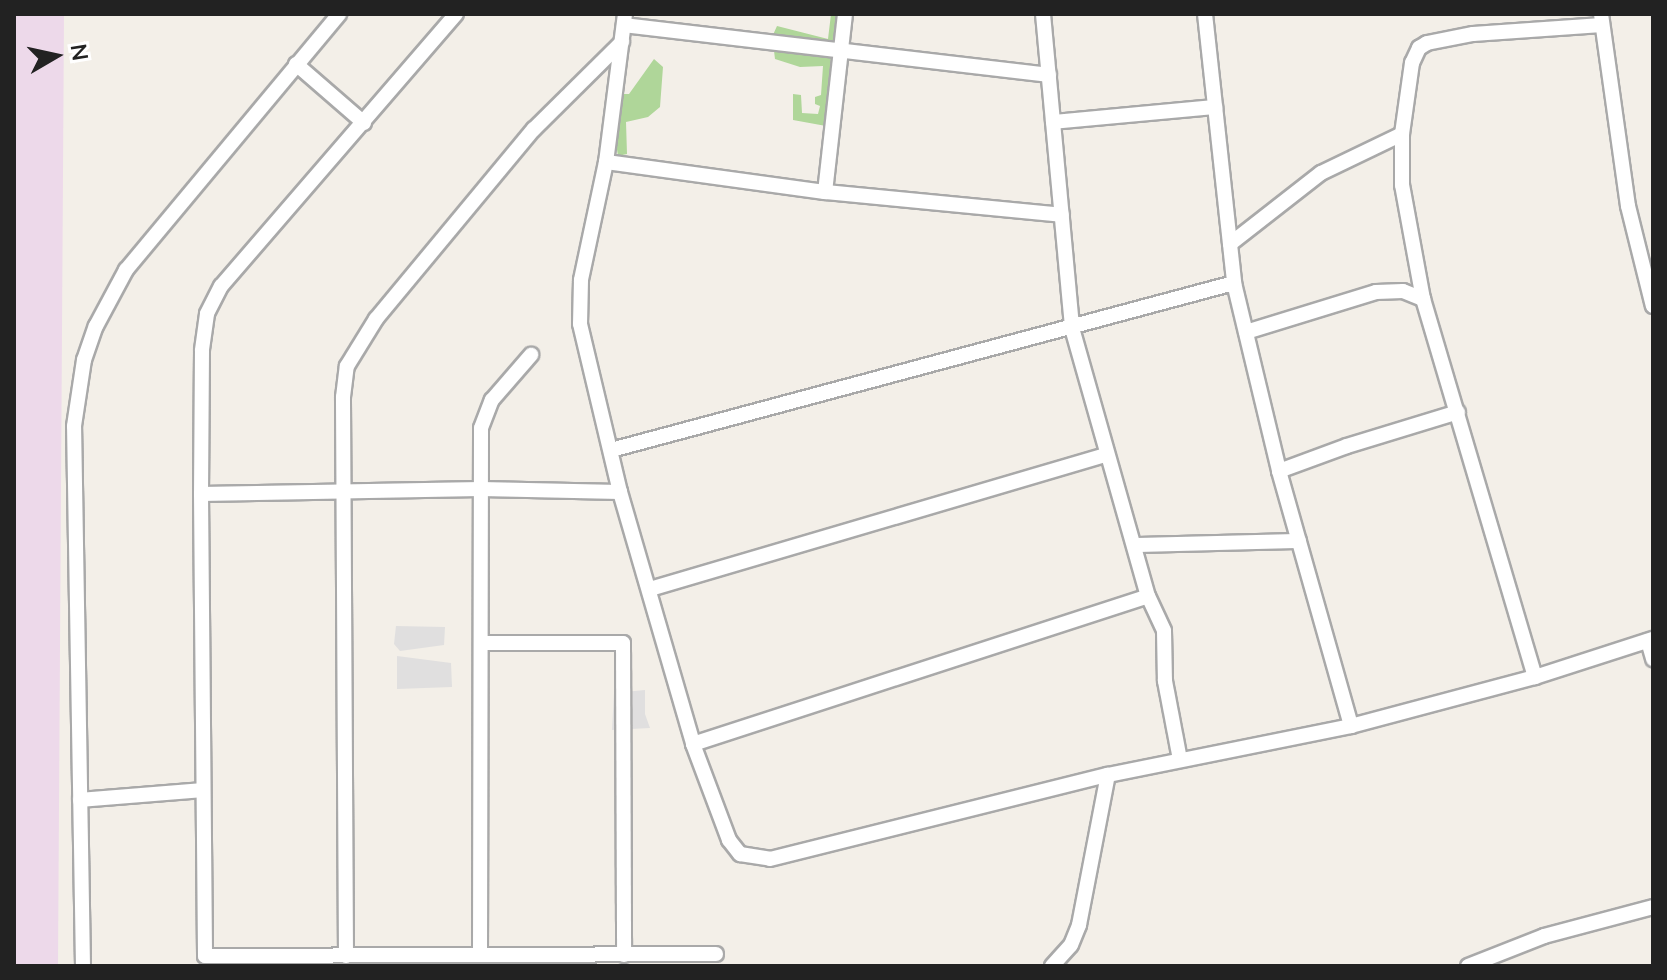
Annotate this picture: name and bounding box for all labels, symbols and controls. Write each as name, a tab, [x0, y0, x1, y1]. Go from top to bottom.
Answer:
north arrow	[16, 16, 96, 96]
text: N	[65, 42, 95, 63]

